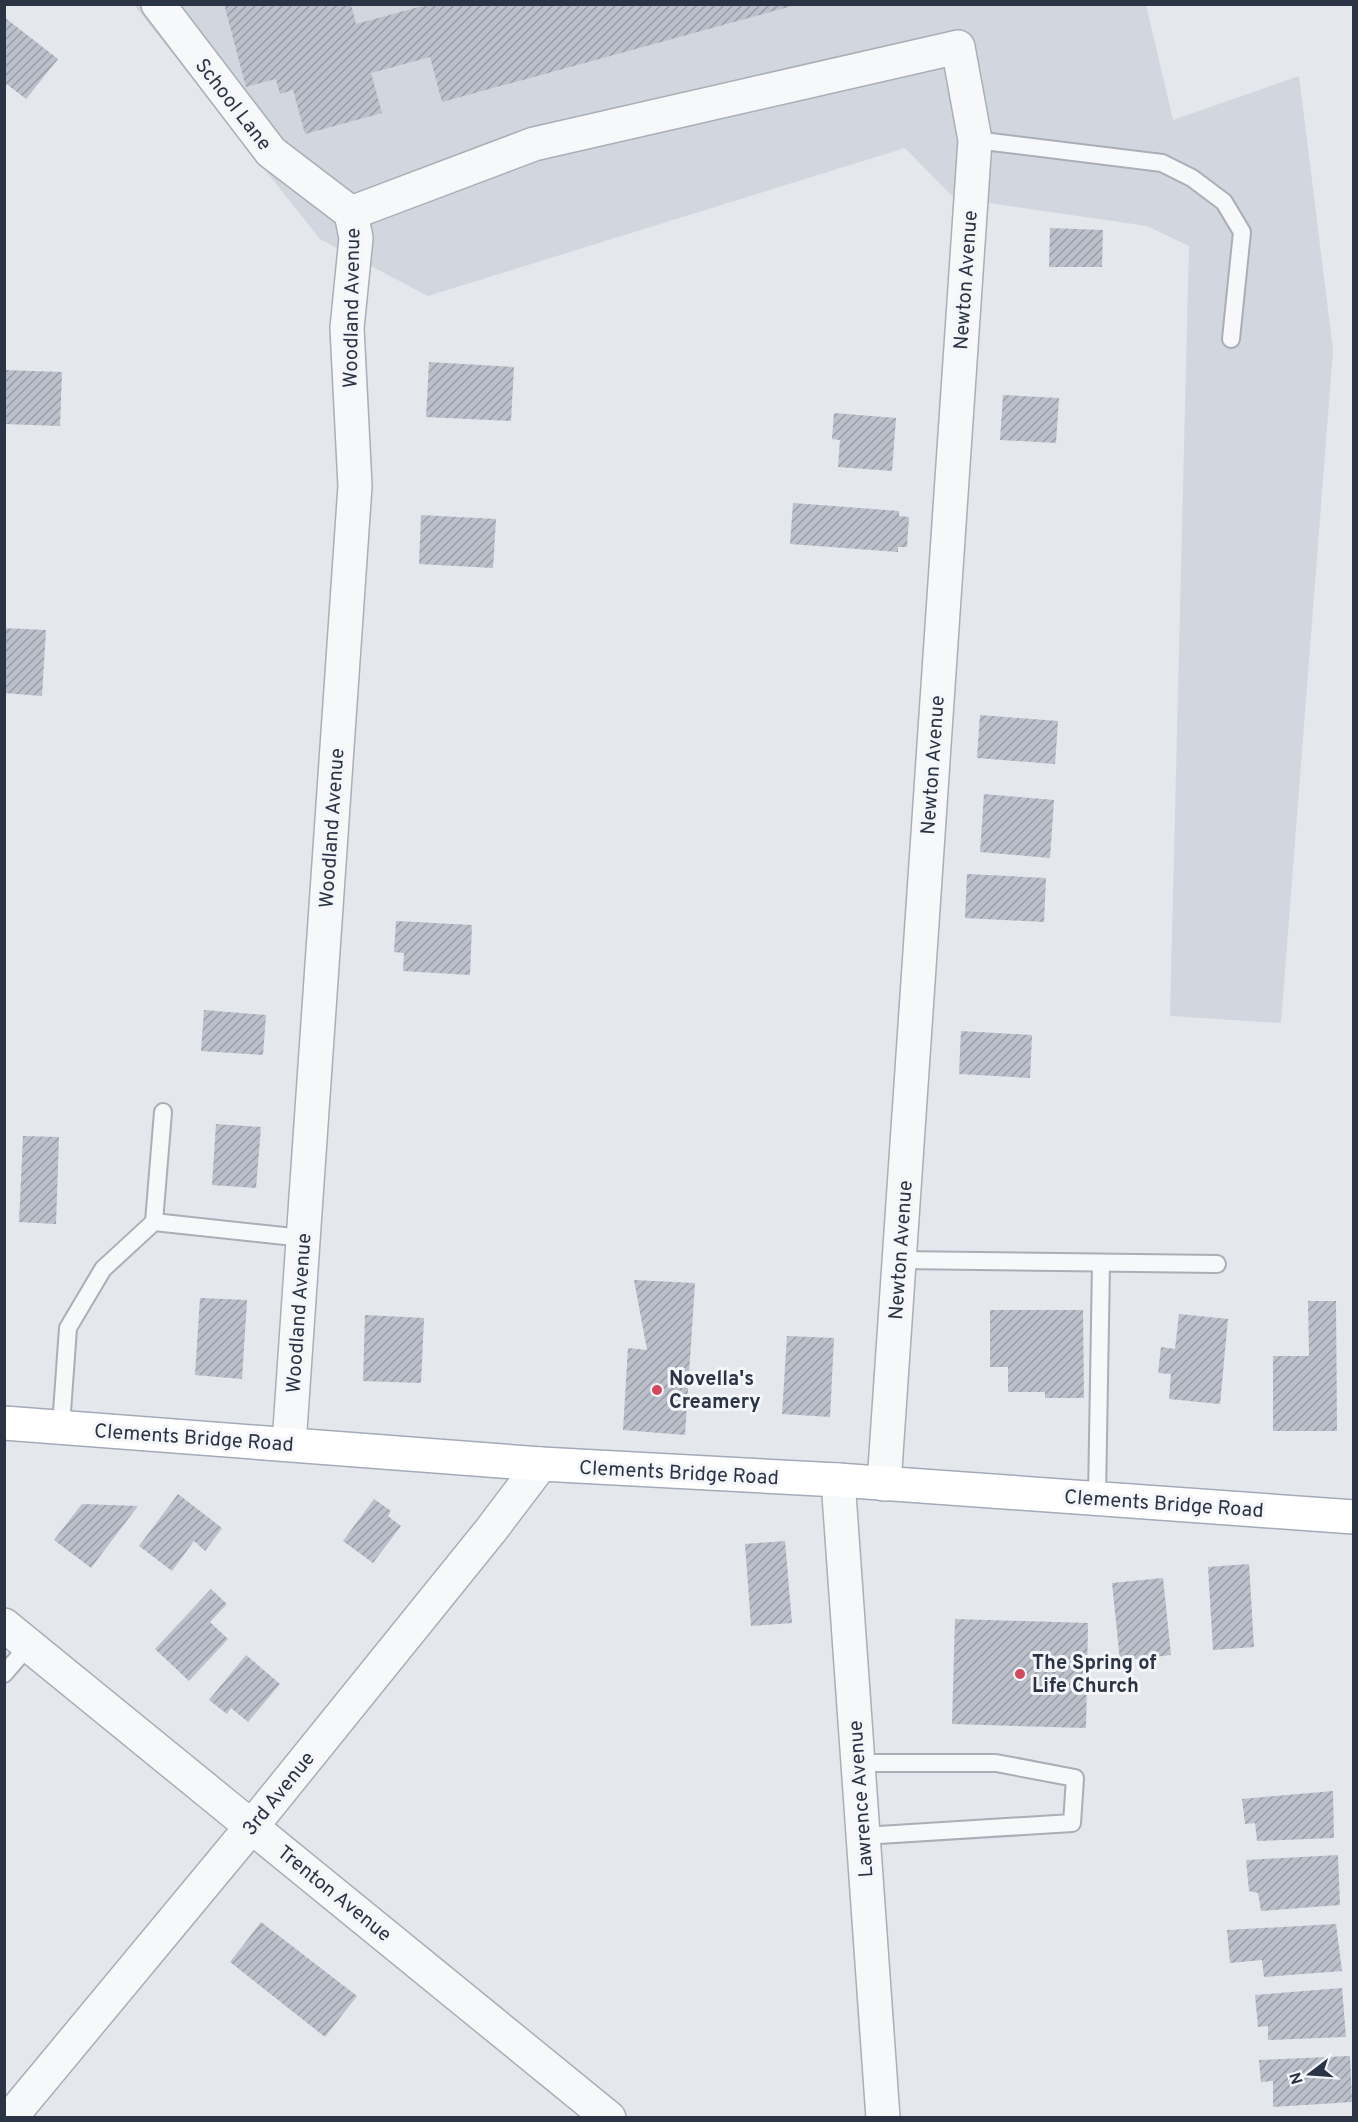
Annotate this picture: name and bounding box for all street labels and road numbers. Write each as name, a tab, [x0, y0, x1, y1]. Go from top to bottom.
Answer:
street label: School Lane	[188, 54, 277, 157]
street label: Newton Avenue	[949, 210, 985, 351]
street label: Woodland Avenue	[339, 228, 367, 388]
street label: Newton Avenue	[916, 695, 952, 836]
street label: Woodland Avenue	[314, 747, 352, 909]
street label: Newton Avenue	[884, 1180, 920, 1321]
street label: Woodland Avenue	[281, 1232, 319, 1394]
street label: Clements Bridge Road	[93, 1419, 294, 1459]
street label: Clements Bridge Road	[578, 1456, 779, 1492]
street label: Clements Bridge Road	[1063, 1485, 1264, 1525]
street label: Lawrence Avenue	[844, 1720, 880, 1878]
street label: 3rd Avenue	[238, 1747, 322, 1842]
street label: Trenton Avenue	[271, 1841, 396, 1949]

